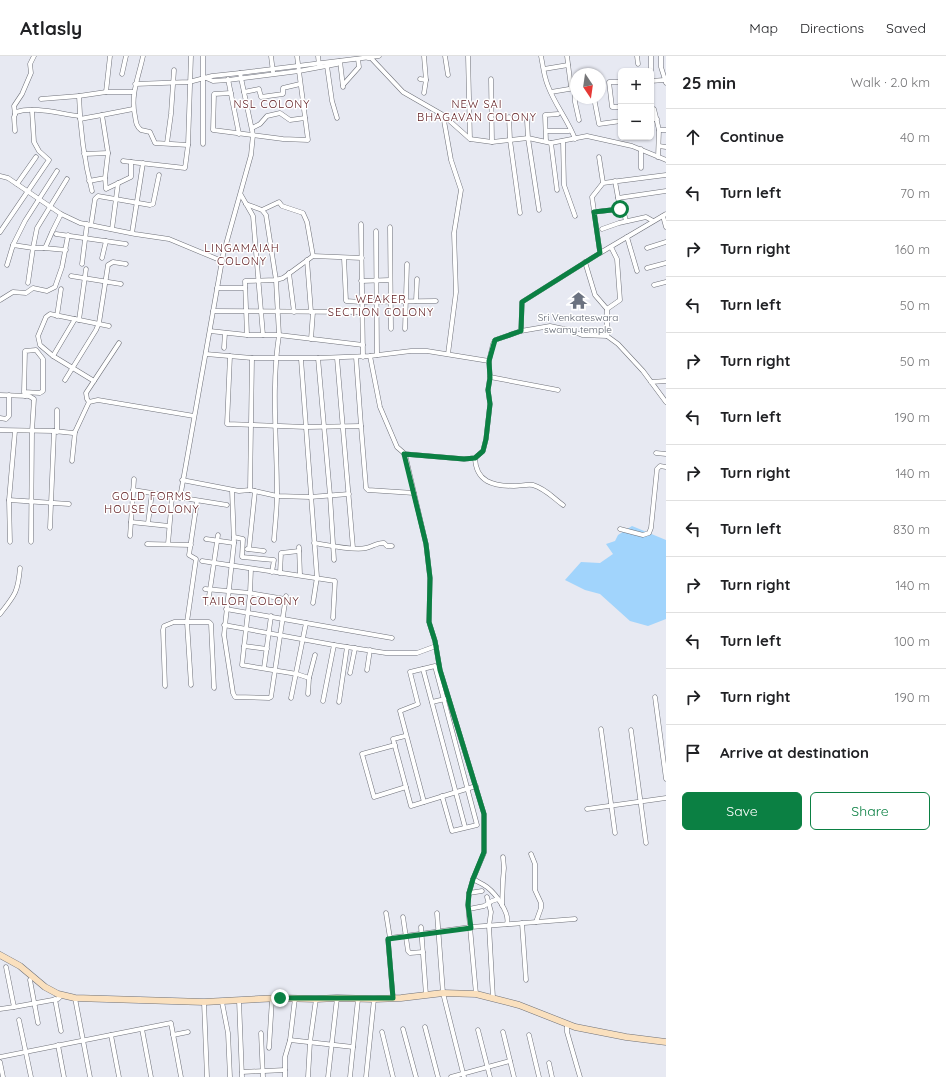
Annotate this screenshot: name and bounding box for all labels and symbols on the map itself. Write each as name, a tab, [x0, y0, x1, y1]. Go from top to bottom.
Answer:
north arrow	[570, 68, 606, 104]
district label: NSL COLONY	[234, 97, 310, 111]
district label: NEW SAI BHAGAVAN COLONY	[417, 97, 537, 124]
route start	[611, 200, 629, 218]
district label: LINGAMAIAH COLONY	[204, 241, 280, 268]
temple icon: Sri Venkateswara swamy temple	[568, 290, 588, 310]
district label: WEAKER SECTION COLONY	[328, 292, 434, 319]
place label: Sri Venkateswara swamy temple	[538, 311, 618, 336]
district label: GOLD FORMS HOUSE COLONY	[104, 489, 200, 516]
district label: TAILOR COLONY	[202, 594, 300, 608]
route end	[271, 989, 289, 1007]

